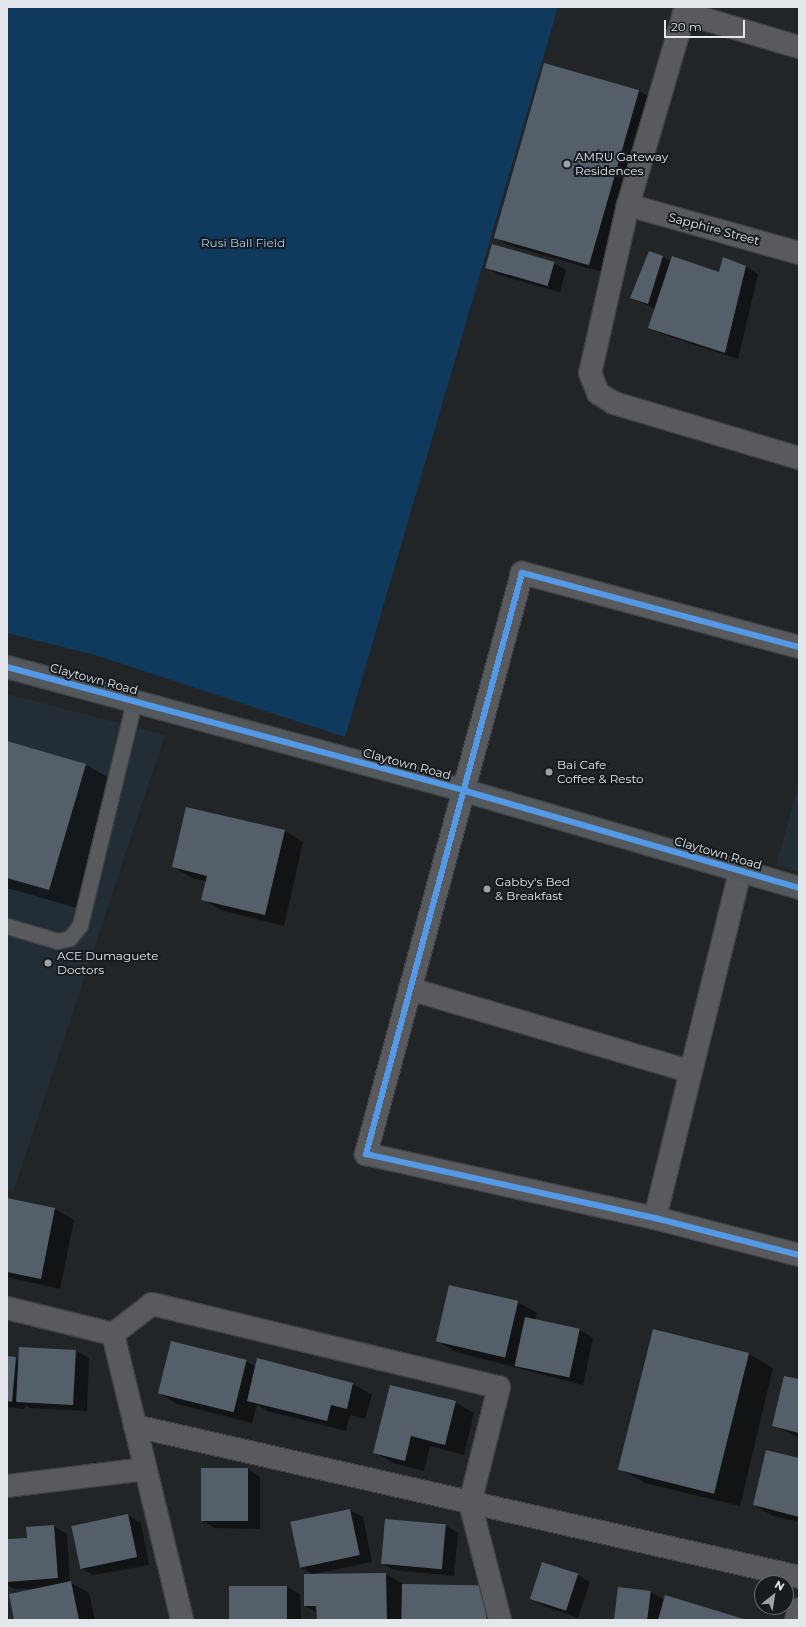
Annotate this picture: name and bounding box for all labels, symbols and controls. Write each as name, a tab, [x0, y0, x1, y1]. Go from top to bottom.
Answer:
scale bar	[666, 12, 747, 38]
text: 20 m	[671, 19, 702, 34]
place label: AMRU Gateway Residences	[575, 150, 668, 178]
marker: AMRU Gateway Residences	[562, 159, 572, 169]
street label: Sapphire Street	[667, 210, 761, 248]
park label: Rusi Ball Field	[201, 236, 285, 250]
street label: Claytown Road	[49, 660, 139, 698]
street label: Claytown Road	[362, 745, 452, 783]
place label: Bai Cafe Coffee & Resto	[557, 758, 644, 786]
marker: Bai Cafe Coffee & Resto	[544, 767, 554, 777]
street label: Claytown Road	[673, 834, 763, 872]
place label: Gabby's Bed & Breakfast	[495, 875, 570, 903]
marker: Gabby's Bed & Breakfast	[482, 884, 492, 894]
place label: ACE Dumaguete Doctors	[57, 949, 158, 977]
marker: ACE Dumaguete Doctors	[42, 957, 54, 969]
north arrow	[754, 1575, 794, 1615]
text: N	[772, 1577, 787, 1594]

